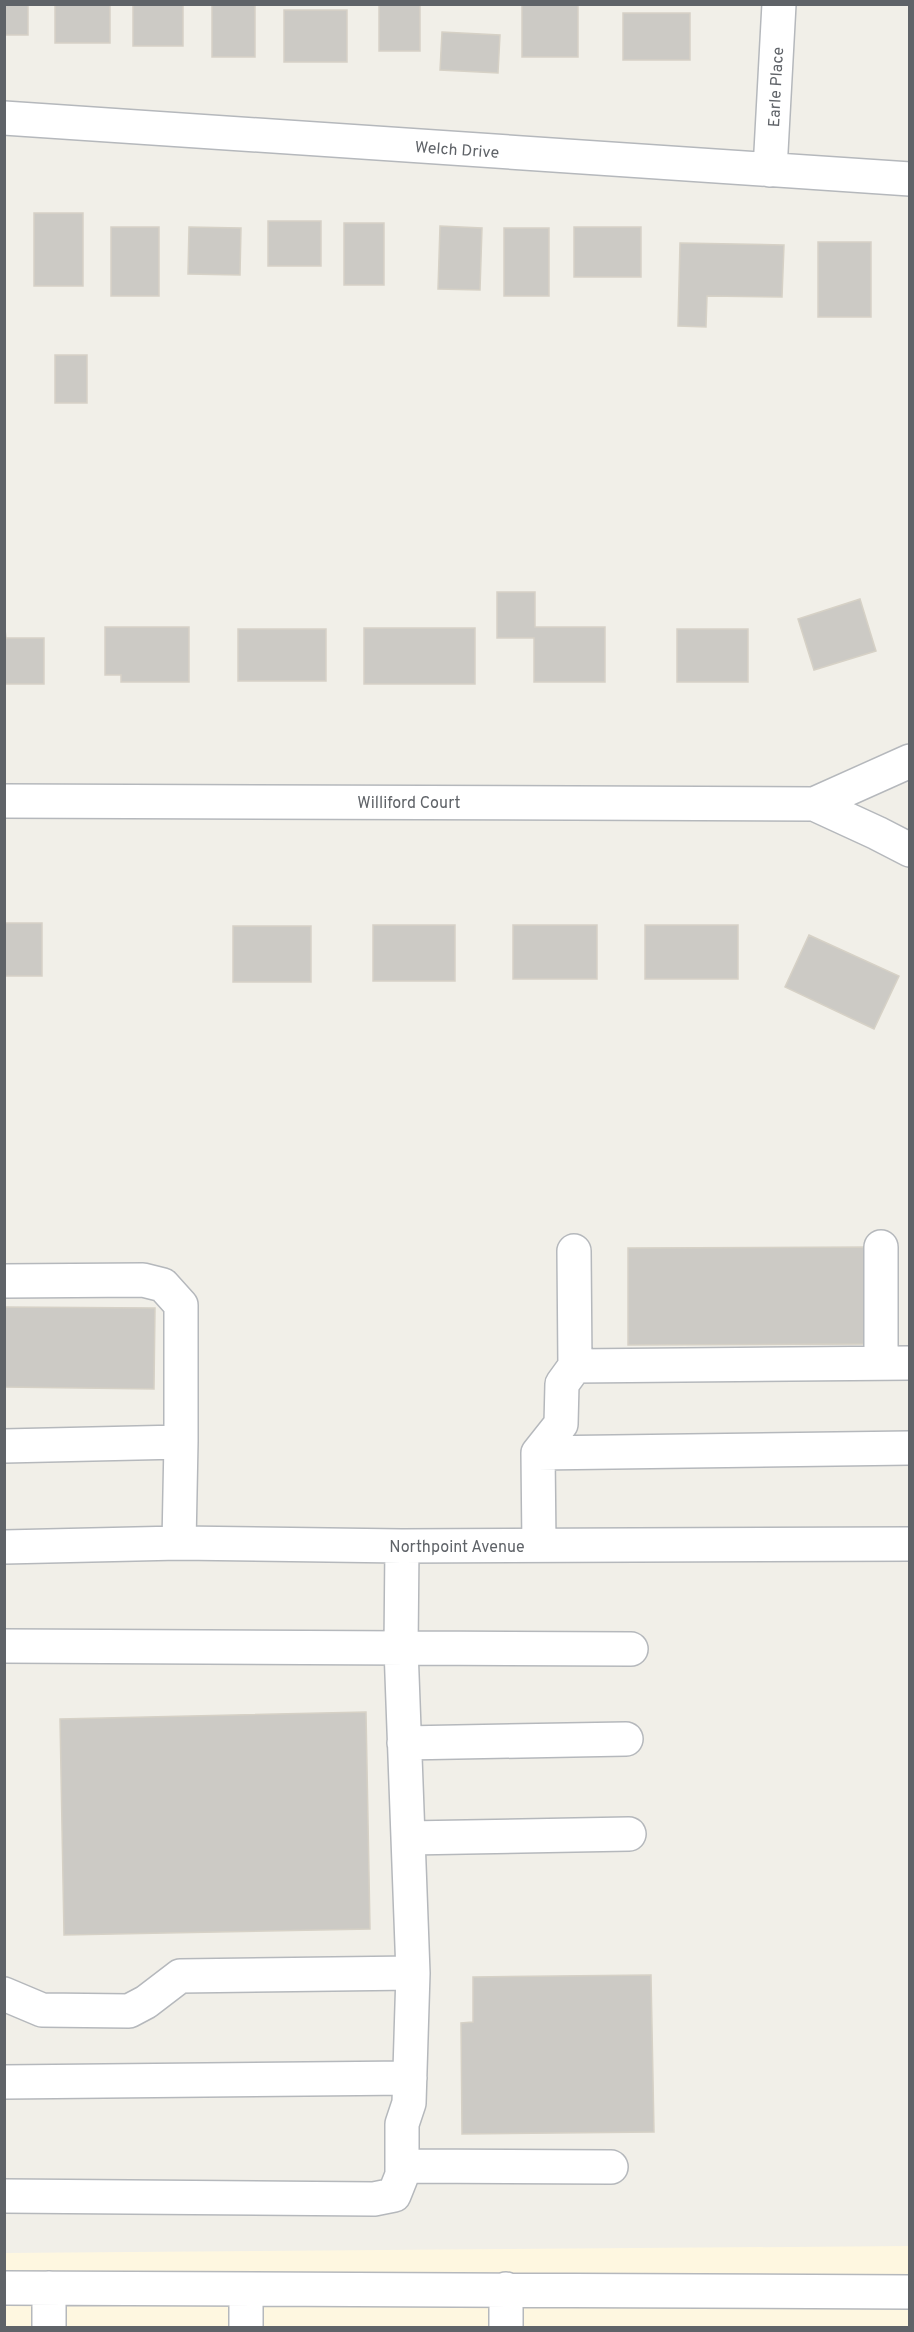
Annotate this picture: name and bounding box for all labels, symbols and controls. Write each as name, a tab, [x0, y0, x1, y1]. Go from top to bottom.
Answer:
street label: Earle Place	[765, 46, 789, 128]
street label: Welch Drive	[414, 138, 500, 164]
street label: Williford Court	[357, 794, 461, 814]
street label: Northpoint Avenue	[389, 1538, 525, 1558]

